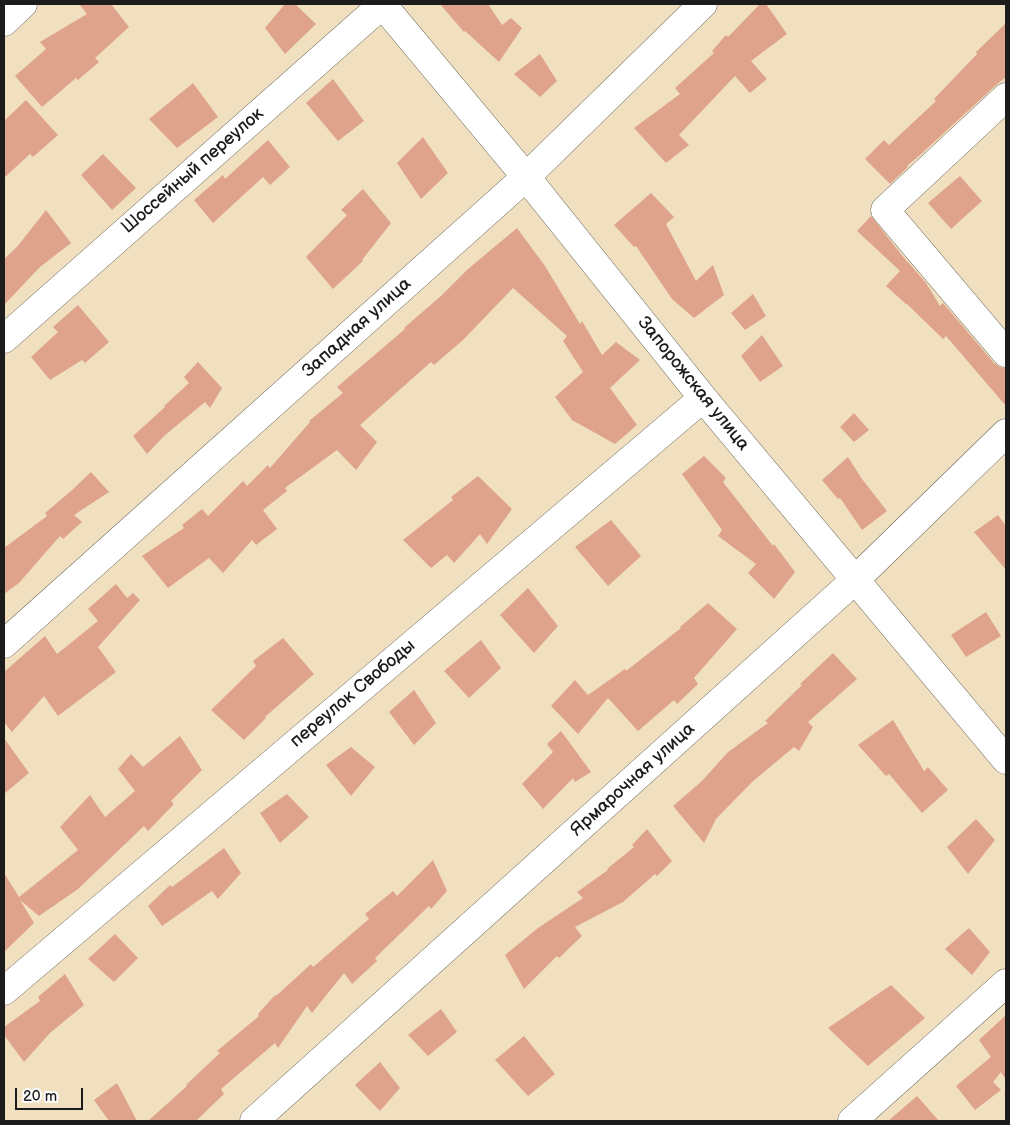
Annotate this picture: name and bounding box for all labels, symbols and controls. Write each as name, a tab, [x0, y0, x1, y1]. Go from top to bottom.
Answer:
street label: Шоссейный переулок	[118, 103, 268, 239]
street label: Западная улица	[298, 274, 416, 382]
street label: Запорожская улица	[632, 313, 754, 455]
street label: переулок Свободы	[286, 635, 420, 753]
street label: Ярмарочная улица	[566, 719, 700, 841]
scale bar	[18, 1078, 85, 1110]
text: 20 m	[23, 1087, 57, 1106]

